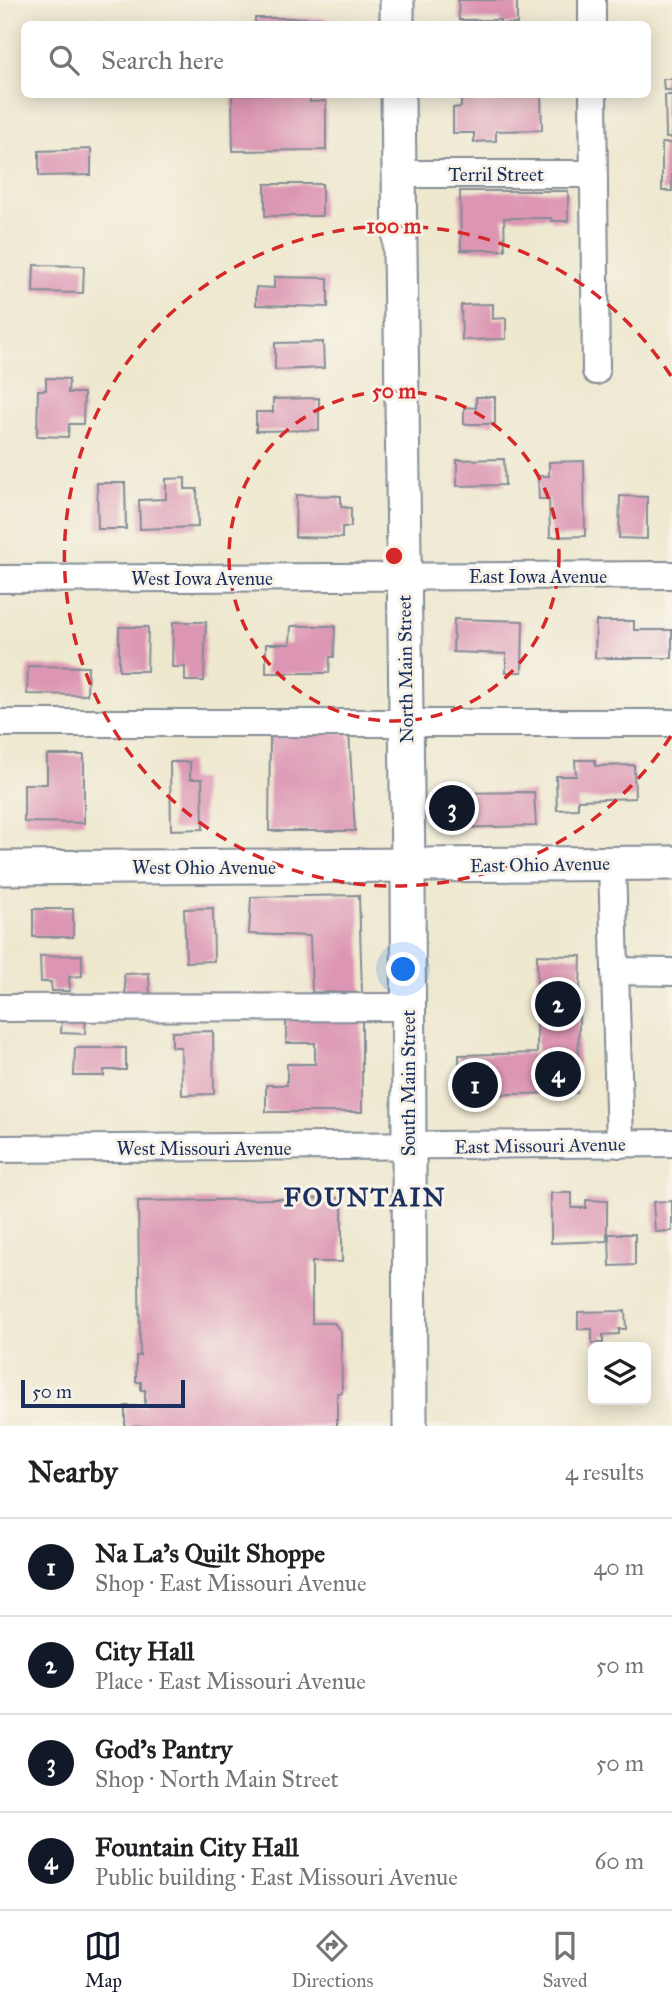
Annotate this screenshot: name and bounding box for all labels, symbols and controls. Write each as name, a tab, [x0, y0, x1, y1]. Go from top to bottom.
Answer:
search box	[21, 21, 651, 98]
icon: search	[45, 41, 83, 79]
text: Search here	[101, 44, 224, 76]
street label: Terril Street	[448, 163, 544, 186]
text: 100 m	[367, 213, 422, 239]
text: 50 m	[372, 378, 416, 404]
centre of rings	[382, 544, 406, 568]
street label: East Iowa Avenue	[469, 565, 607, 588]
street label: West Iowa Avenue	[131, 567, 273, 590]
street label: North Main Street	[393, 594, 418, 743]
pin: 3	[429, 782, 475, 834]
street label: East Ohio Avenue	[470, 852, 610, 877]
street label: West Ohio Avenue	[132, 856, 276, 879]
your location	[386, 952, 420, 986]
pin: 2	[535, 978, 581, 1030]
street label: South Main Street	[397, 1009, 420, 1156]
pin: 4	[535, 1048, 581, 1100]
pin: 1	[452, 1059, 498, 1111]
street label: East Missouri Avenue	[454, 1133, 626, 1158]
street label: West Missouri Avenue	[117, 1137, 292, 1160]
district label: FOUNTAIN	[283, 1181, 447, 1213]
map controls	[588, 1342, 651, 1405]
button: layers	[588, 1342, 651, 1405]
scale bar	[21, 1377, 186, 1409]
text: 50 m	[32, 1380, 72, 1403]
text: Nearby	[28, 1454, 118, 1490]
text: 4 results	[565, 1458, 644, 1486]
text: Na La's Quilt Shoppe	[95, 1537, 325, 1569]
text: 1	[46, 1553, 56, 1581]
text: 40 m	[594, 1553, 644, 1581]
text: Shop · East Missouri Avenue	[95, 1569, 367, 1597]
text: City Hall	[95, 1635, 194, 1667]
text: 2	[45, 1651, 57, 1679]
text: 50 m	[596, 1651, 644, 1679]
text: Place · East Missouri Avenue	[95, 1667, 366, 1695]
text: God's Pantry	[95, 1733, 232, 1765]
text: 3	[46, 1749, 56, 1777]
text: 50 m	[596, 1749, 644, 1777]
text: Shop · North Main Street	[95, 1765, 339, 1793]
text: Fountain City Hall	[95, 1831, 299, 1863]
text: 4	[45, 1847, 57, 1875]
text: 60 m	[595, 1847, 644, 1875]
text: Public building · East Missouri Avenue	[95, 1863, 458, 1891]
tab: Map	[84, 1927, 122, 1992]
tab: Directions	[291, 1927, 373, 1992]
tab: Saved	[542, 1927, 588, 1992]

